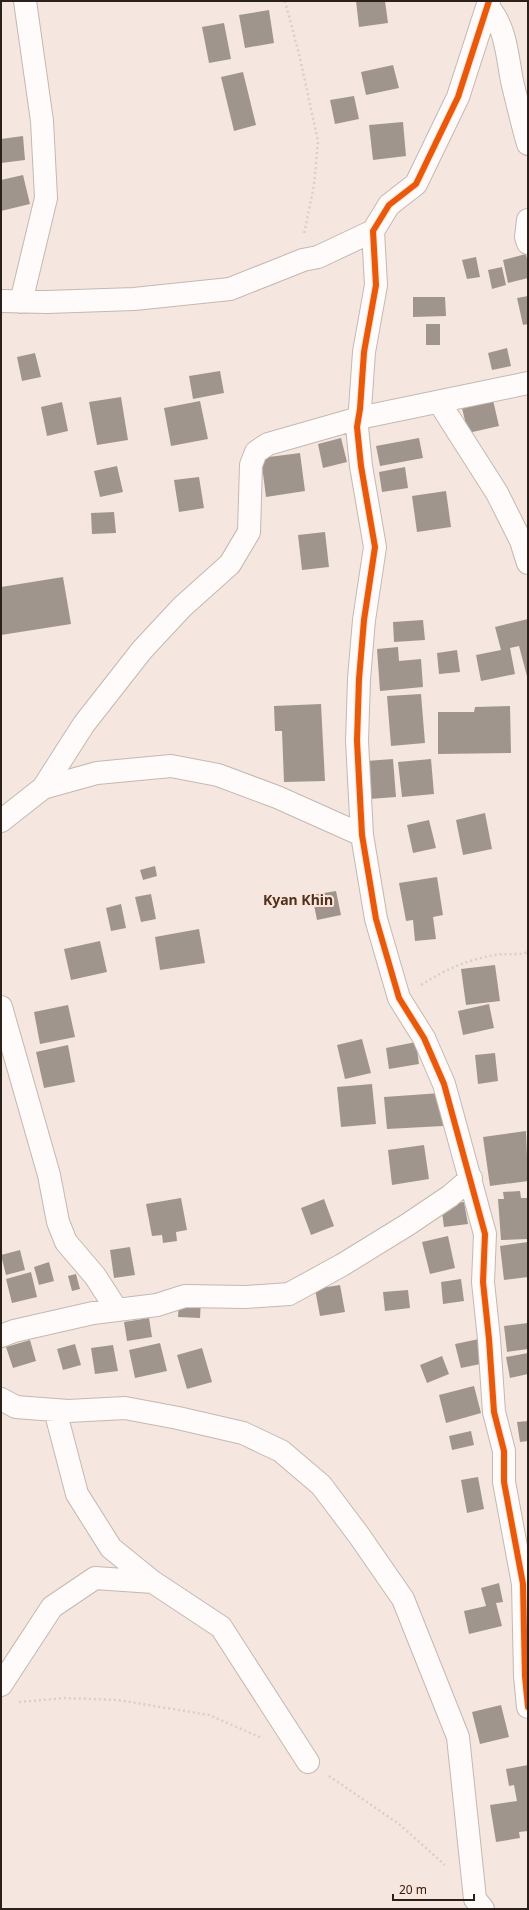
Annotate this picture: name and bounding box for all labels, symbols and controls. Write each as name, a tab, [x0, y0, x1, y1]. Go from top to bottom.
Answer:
district label: Kyan Khin	[263, 890, 333, 909]
scale bar	[393, 1876, 474, 1902]
text: 20 m	[399, 1881, 427, 1898]

